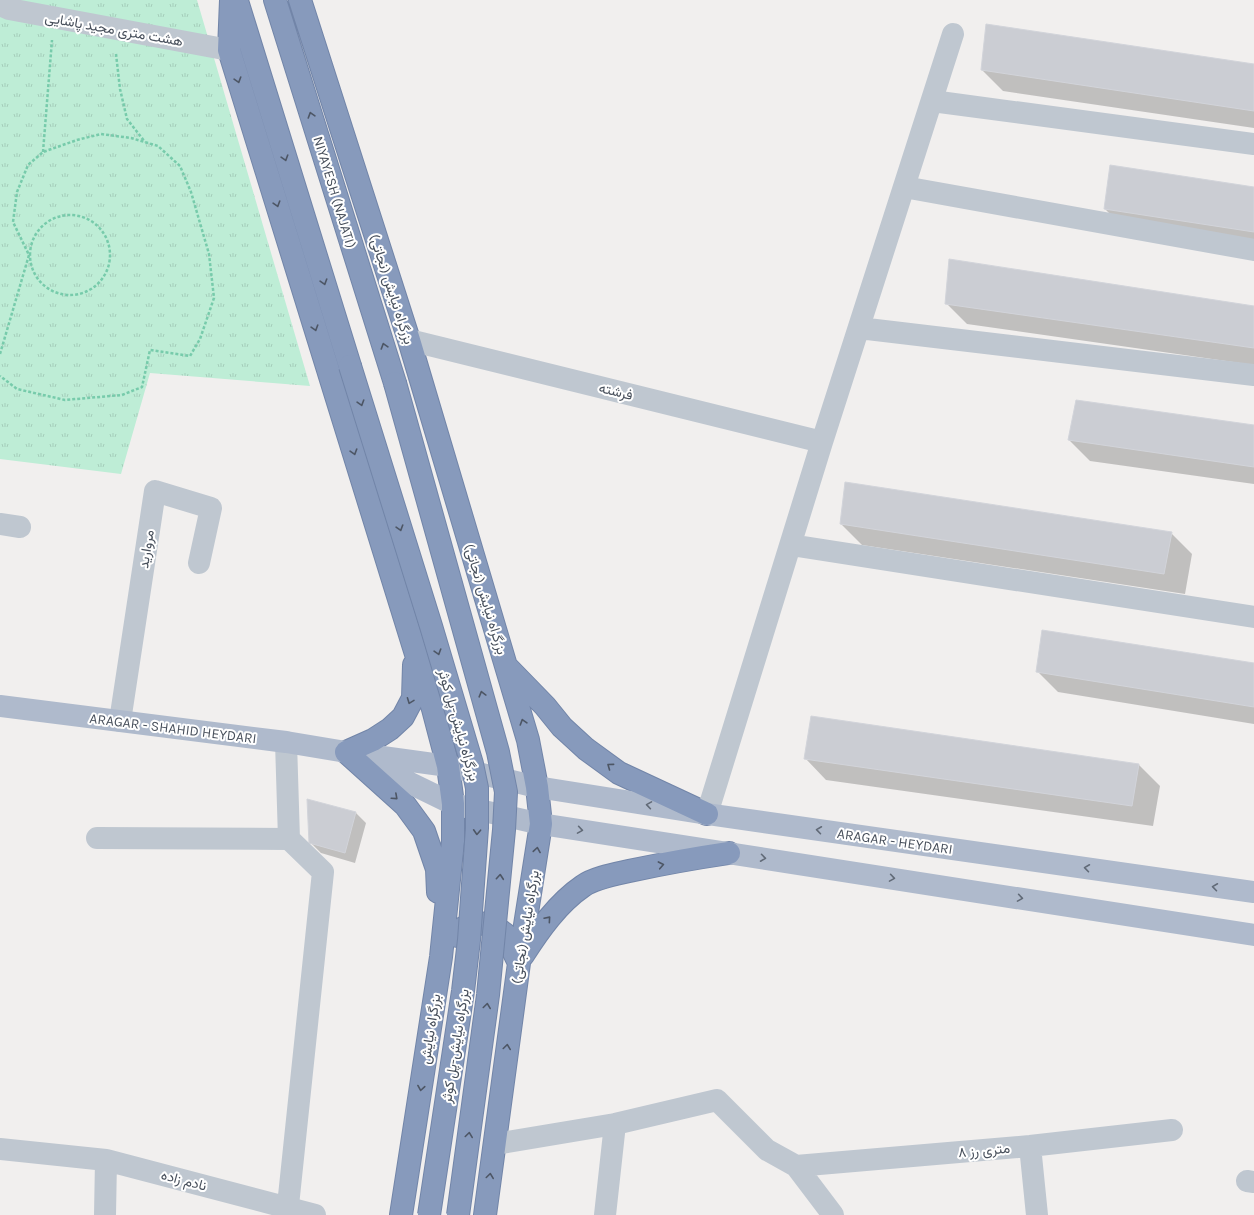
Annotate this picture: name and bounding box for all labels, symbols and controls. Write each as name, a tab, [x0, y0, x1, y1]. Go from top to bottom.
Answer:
street label: هشت متری مجید پاشایی	[43, 9, 185, 51]
one-way arrow	[234, 76, 242, 83]
one-way arrow	[307, 112, 316, 119]
street label: NIYAYESH (NAJATI)	[309, 134, 360, 250]
one-way arrow	[280, 154, 289, 161]
one-way arrow	[272, 200, 281, 207]
street label: بزرگراه نیایش (نجاتی)	[366, 232, 417, 346]
one-way arrow	[319, 278, 328, 285]
one-way arrow	[310, 324, 319, 331]
one-way arrow	[380, 343, 389, 350]
street label: فرشته	[597, 379, 635, 404]
one-way arrow	[357, 400, 365, 407]
one-way arrow	[349, 448, 358, 455]
one-way arrow	[395, 524, 404, 531]
street label: مروارید	[135, 529, 158, 570]
street label: بزرگراه نیایش (نجاتی)	[461, 542, 510, 657]
one-way arrow	[433, 648, 442, 655]
street label: بزرگراه نیایش-پل کوثر	[433, 666, 483, 783]
one-way arrow	[478, 691, 487, 698]
one-way arrow	[407, 698, 415, 705]
street label: ARAGAR - SHAHID HEYDARI	[88, 710, 257, 747]
one-way arrow	[519, 719, 528, 726]
one-way arrow	[607, 764, 614, 771]
one-way arrow	[391, 792, 398, 799]
one-way arrow	[646, 801, 652, 810]
one-way arrow	[577, 825, 583, 834]
street label: ARAGAR - HEYDARI	[836, 825, 954, 858]
one-way arrow	[816, 826, 822, 835]
one-way arrow	[472, 829, 481, 835]
one-way arrow	[532, 847, 541, 853]
one-way arrow	[760, 853, 767, 862]
one-way arrow	[658, 861, 664, 869]
one-way arrow	[1084, 864, 1090, 873]
street label: بزرگراه نیایش (نجاتی)	[508, 869, 543, 985]
one-way arrow	[889, 873, 895, 882]
one-way arrow	[495, 874, 504, 880]
one-way arrow	[1212, 883, 1218, 892]
one-way arrow	[1017, 893, 1023, 902]
one-way arrow	[544, 917, 551, 924]
street label: بزرگراه نیایش-پل کوثر	[438, 988, 474, 1106]
street label: بزرگراه نیایش	[417, 993, 444, 1065]
one-way arrow	[482, 1003, 491, 1009]
one-way arrow	[502, 1044, 511, 1051]
one-way arrow	[417, 1085, 425, 1091]
one-way arrow	[464, 1132, 473, 1138]
street label: ۸ متری رز	[957, 1140, 1011, 1161]
street label: نادم زاده	[159, 1166, 208, 1195]
one-way arrow	[485, 1173, 494, 1179]

